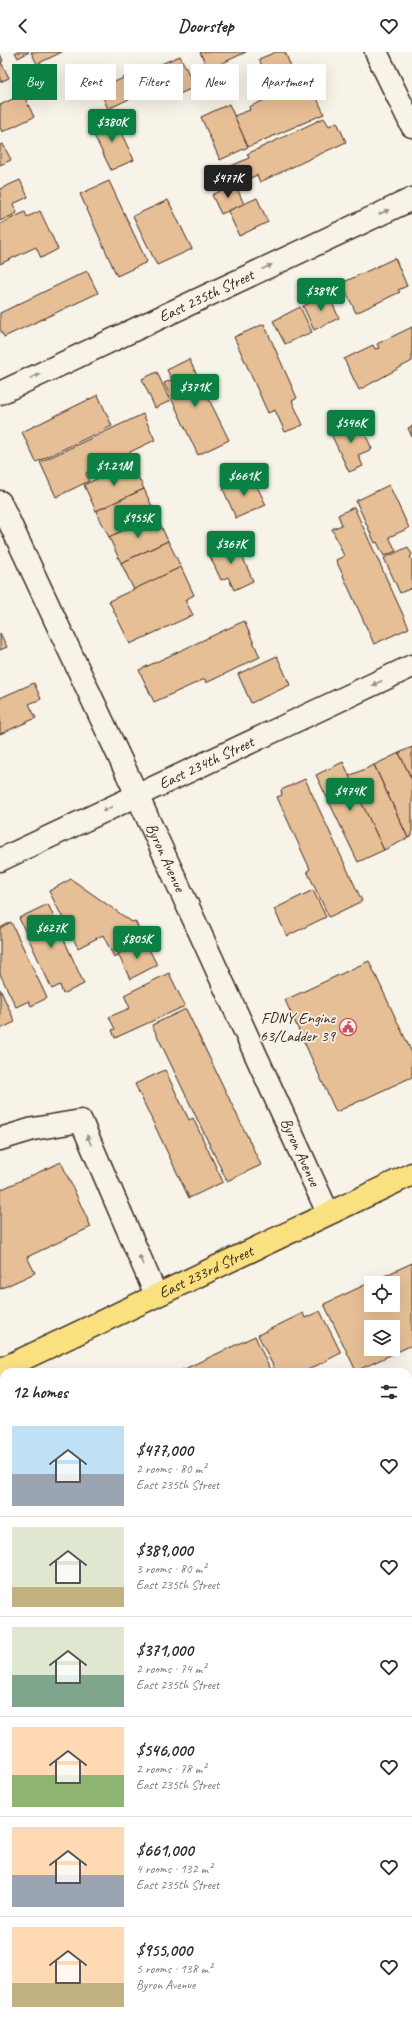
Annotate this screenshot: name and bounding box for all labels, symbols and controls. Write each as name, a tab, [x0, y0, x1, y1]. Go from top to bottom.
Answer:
icon: back	[12, 15, 34, 37]
text: Doorstep	[178, 15, 234, 37]
icon: heart	[378, 15, 400, 37]
chip: Buy	[12, 64, 57, 100]
chip: Rent	[65, 64, 116, 100]
chip: Filters	[124, 64, 183, 100]
chip: New	[191, 64, 239, 100]
chip: Apartment	[247, 64, 326, 100]
pin: $380K	[84, 109, 140, 143]
text: $380K	[97, 114, 127, 130]
pin: $477K	[200, 165, 256, 199]
text: $477K	[213, 170, 243, 186]
one-way arrow	[379, 209, 390, 215]
street label: East 235th Street	[156, 264, 259, 327]
one-way arrow	[261, 264, 272, 270]
pin: $389K	[293, 278, 349, 312]
text: $389K	[306, 283, 336, 299]
one-way arrow	[30, 373, 41, 379]
pin: $371K	[167, 374, 223, 408]
text: $371K	[180, 379, 210, 395]
pin: $546K	[323, 410, 379, 444]
text: $546K	[336, 415, 366, 431]
pin: $1.21M	[81, 453, 147, 487]
text: $1.21M	[96, 458, 132, 474]
pin: $661K	[216, 463, 272, 497]
text: $661K	[229, 468, 259, 484]
pin: $955K	[110, 505, 166, 539]
text: $955K	[123, 510, 153, 526]
pin: $367K	[203, 531, 259, 565]
text: $367K	[216, 536, 246, 552]
one-way arrow	[371, 680, 382, 686]
street label: East 234th Street	[156, 731, 259, 794]
pin: $474K	[322, 778, 378, 812]
text: $474K	[335, 783, 365, 799]
one-way arrow	[101, 806, 113, 812]
street label: Byron Avenue	[141, 820, 191, 896]
pin: $627K	[23, 915, 79, 949]
text: $627K	[36, 920, 66, 936]
pin: $805K	[109, 926, 165, 960]
text: $805K	[122, 931, 152, 947]
place label: FDNY Engine 63/Ladder 39	[260, 1008, 337, 1046]
public building icon: FDNY Engine 63/Ladder 39	[338, 1017, 358, 1037]
street label: Byron Avenue	[276, 1115, 325, 1191]
one-way arrow	[86, 1134, 92, 1146]
street label: East 233rd Street	[155, 1240, 258, 1303]
one-way arrow	[137, 1253, 143, 1265]
map controls	[364, 1276, 400, 1356]
button: locate	[364, 1276, 400, 1312]
button: layers	[364, 1320, 400, 1356]
icon: filters	[378, 1381, 400, 1403]
text: 12 homes	[12, 1382, 68, 1403]
text: $477,000	[136, 1440, 193, 1461]
icon: home	[44, 1442, 92, 1490]
icon: heart	[378, 1455, 400, 1477]
text: 2 rooms · 80 m²	[136, 1461, 206, 1477]
text: East 235th Street	[136, 1477, 219, 1493]
text: $389,000	[136, 1540, 193, 1561]
icon: home	[44, 1543, 92, 1591]
icon: heart	[378, 1556, 400, 1578]
text: 3 rooms · 80 m²	[136, 1561, 206, 1577]
text: East 235th Street	[136, 1577, 219, 1593]
text: $371,000	[136, 1640, 193, 1661]
icon: home	[44, 1643, 92, 1691]
icon: heart	[378, 1656, 400, 1678]
text: 2 rooms · 74 m²	[136, 1661, 206, 1677]
text: East 235th Street	[136, 1677, 219, 1693]
text: $546,000	[136, 1740, 193, 1761]
icon: home	[44, 1743, 92, 1791]
icon: heart	[378, 1756, 400, 1778]
text: 2 rooms · 78 m²	[136, 1761, 206, 1777]
text: East 235th Street	[136, 1777, 219, 1793]
text: $661,000	[136, 1840, 194, 1861]
icon: home	[44, 1843, 92, 1891]
icon: heart	[378, 1856, 400, 1878]
text: 4 rooms · 132 m²	[136, 1861, 212, 1877]
text: East 235th Street	[136, 1877, 219, 1893]
text: $955,000	[136, 1940, 192, 1961]
icon: home	[44, 1943, 92, 1991]
icon: heart	[378, 1956, 400, 1978]
text: 5 rooms · 138 m²	[136, 1961, 212, 1977]
text: Byron Avenue	[136, 1977, 195, 1993]

